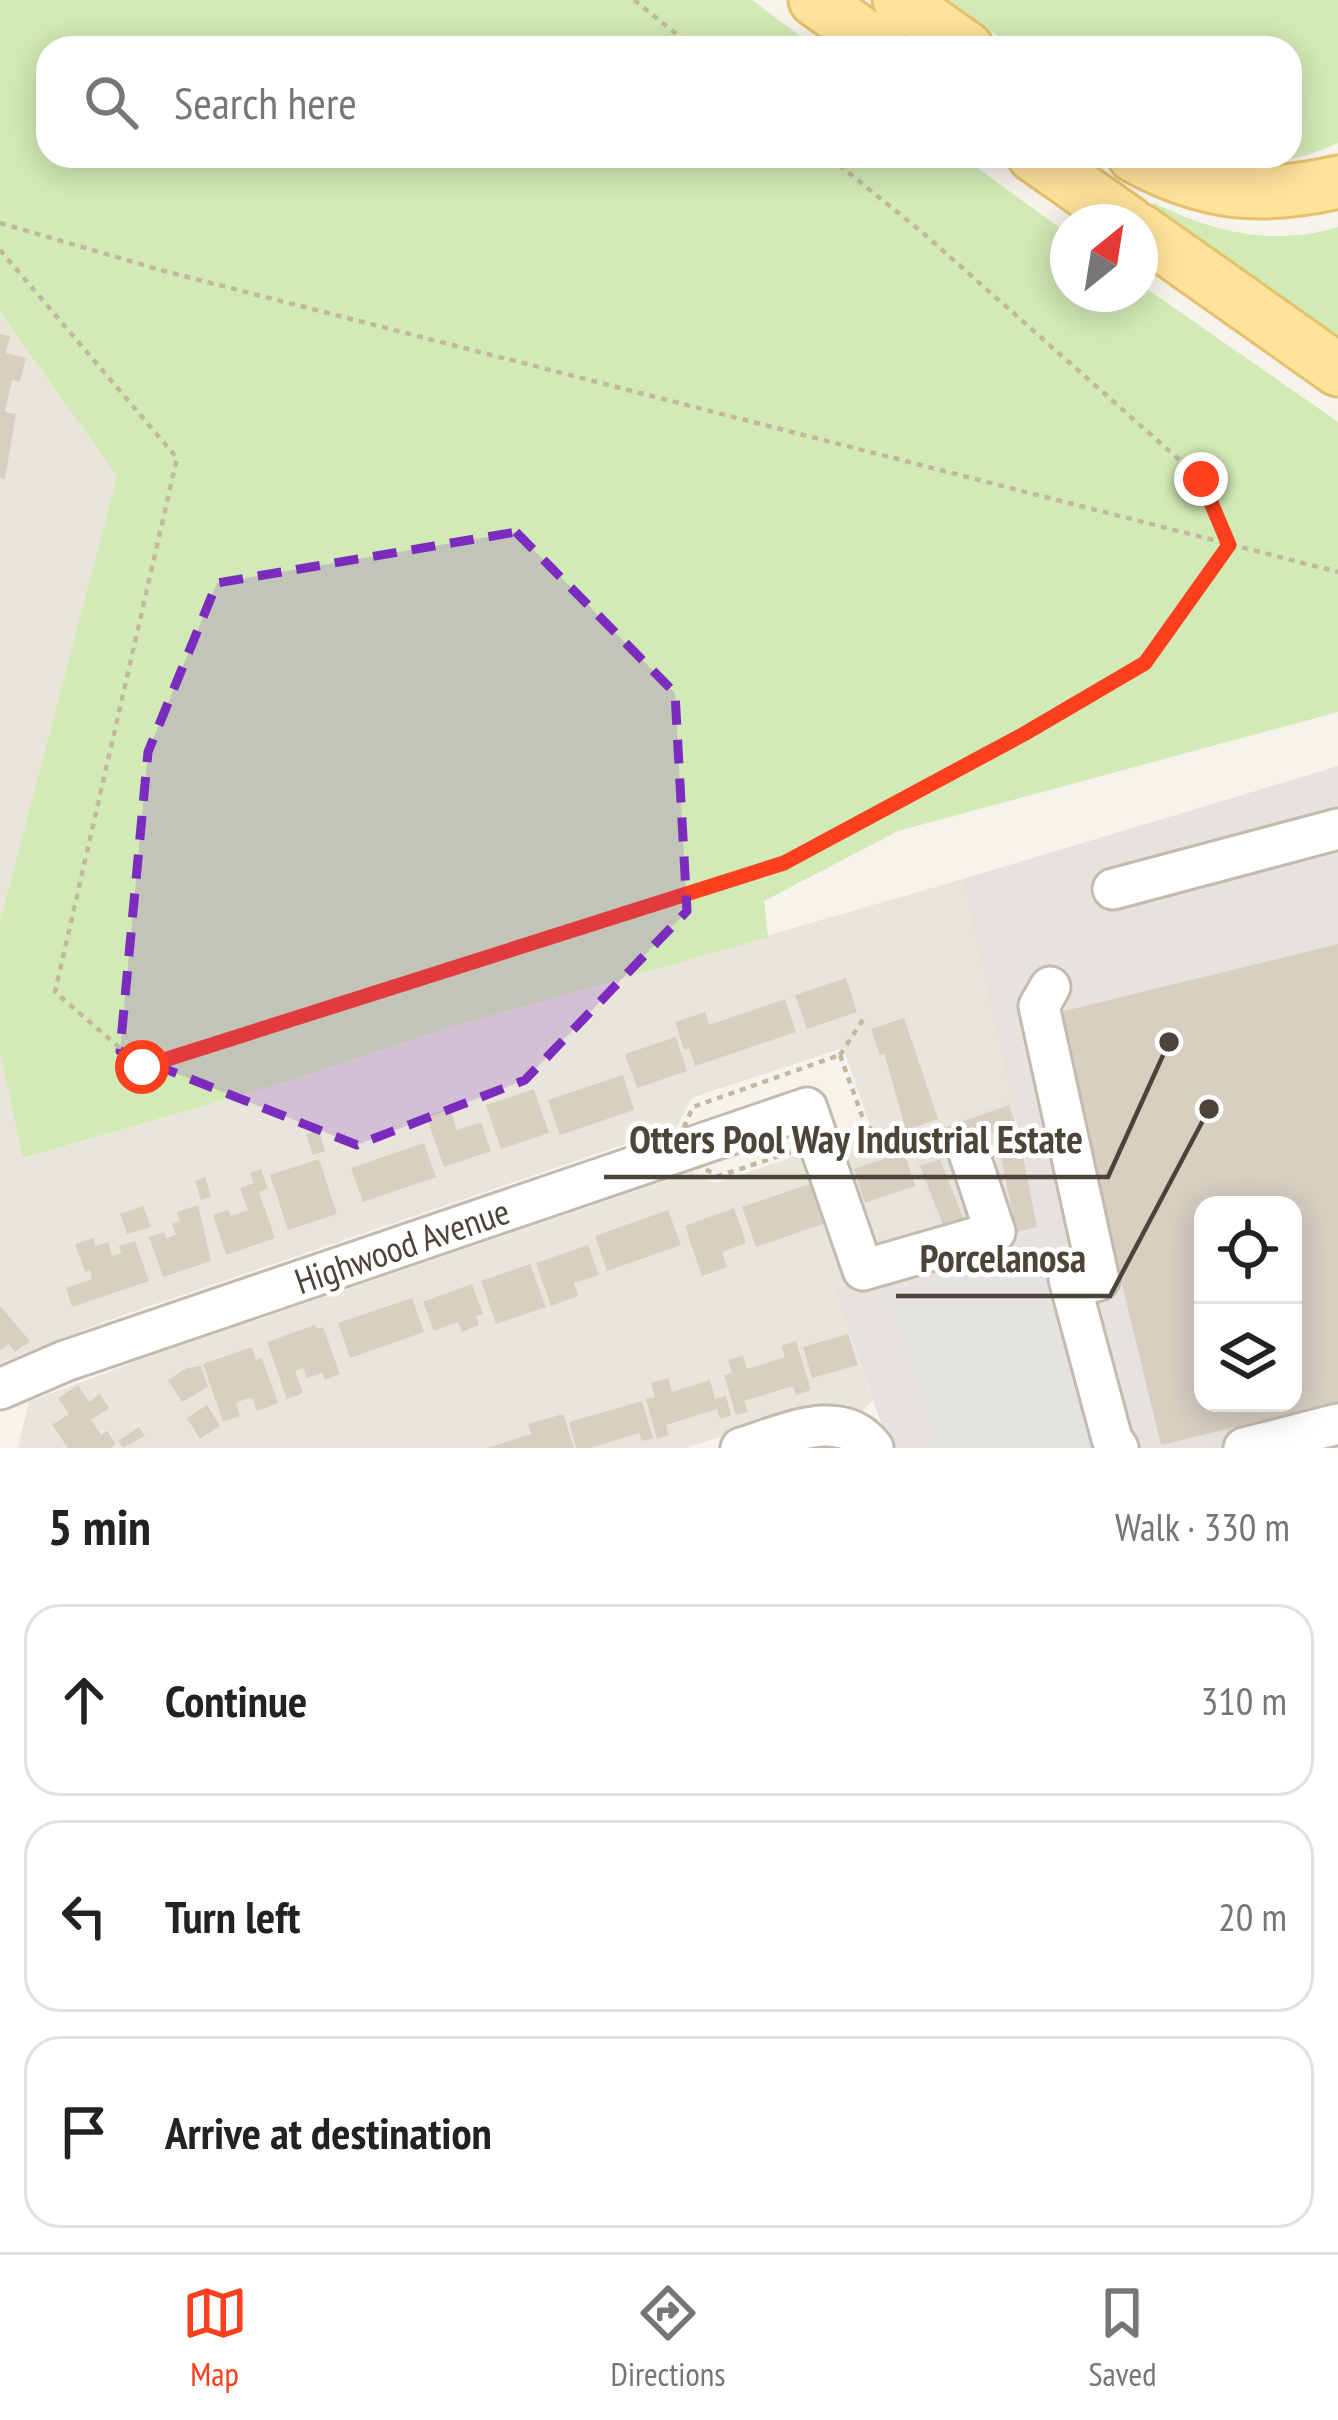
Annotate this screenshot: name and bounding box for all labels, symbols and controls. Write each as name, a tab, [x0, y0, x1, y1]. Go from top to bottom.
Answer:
search box	[36, 36, 1302, 168]
icon: search	[78, 69, 144, 135]
text: Search here	[174, 73, 357, 131]
north arrow	[1050, 204, 1158, 312]
route end	[1174, 452, 1228, 506]
route start	[115, 1040, 169, 1094]
callout: Otters Pool Way Industrial Estate	[604, 1102, 1108, 1177]
text: Otters Pool Way Industrial Estate	[629, 1113, 1083, 1164]
street label: Highwood Avenue	[288, 1187, 515, 1304]
map controls	[1194, 1196, 1302, 1412]
button: locate	[1194, 1196, 1302, 1304]
callout: Porcelanosa	[896, 1221, 1110, 1296]
text: Porcelanosa	[920, 1232, 1086, 1283]
button: layers	[1194, 1304, 1302, 1412]
text: 5 min	[48, 1493, 151, 1559]
text: Walk · 330 m	[1115, 1501, 1290, 1552]
icon: ahead	[51, 1667, 117, 1733]
text: Continue	[165, 1671, 307, 1729]
text: 310 m	[1201, 1675, 1287, 1726]
icon: left	[51, 1883, 117, 1949]
text: Turn left	[165, 1887, 300, 1945]
text: 20 m	[1218, 1891, 1287, 1942]
icon: arrive	[51, 2099, 117, 2165]
text: Arrive at destination	[165, 2103, 492, 2161]
tab: Map	[182, 2280, 248, 2395]
tab: Directions	[611, 2280, 725, 2395]
tab: Saved	[1088, 2280, 1156, 2395]

